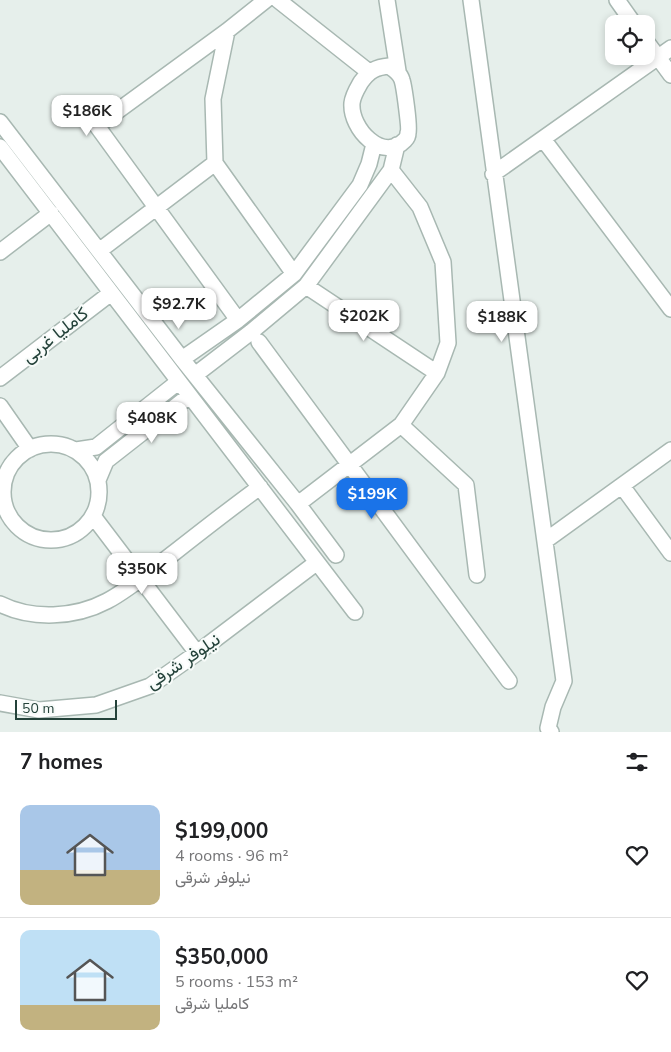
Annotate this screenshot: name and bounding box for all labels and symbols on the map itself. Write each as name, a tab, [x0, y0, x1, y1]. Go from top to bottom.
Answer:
pin: $186K	[52, 94, 122, 137]
pin: $92.7K	[138, 288, 220, 330]
pin: $202K	[329, 300, 399, 342]
pin: $188K	[467, 300, 537, 343]
street label: کاملیا غربی	[17, 301, 93, 369]
pin: $408K	[117, 402, 187, 444]
pin: $199K	[337, 478, 407, 520]
pin: $350K	[107, 552, 177, 595]
street label: نیلوفر شرقی	[141, 627, 225, 695]
scale bar	[15, 697, 118, 720]

